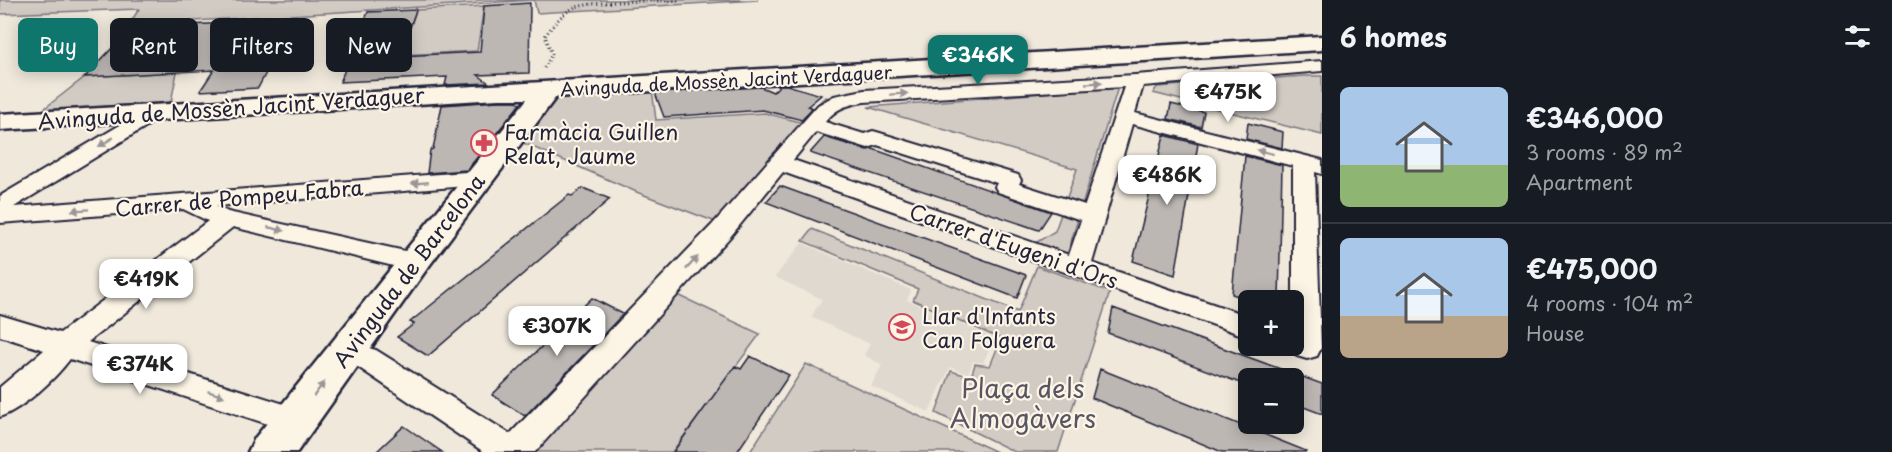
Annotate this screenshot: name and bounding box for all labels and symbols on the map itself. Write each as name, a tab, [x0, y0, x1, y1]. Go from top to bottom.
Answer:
pin: €346K	[936, 35, 1020, 86]
street label: Avinguda de Mossèn Jacint Verdaguer	[559, 58, 893, 102]
pin: €475K	[1186, 72, 1270, 123]
street label: Avinguda de Mossèn Jacint Verdaguer	[36, 77, 426, 136]
one-way arrow	[1084, 78, 1103, 87]
one-way arrow	[890, 89, 909, 98]
place label: Farmàcia Guillen Relat, Jaume	[504, 115, 678, 171]
pharmacy icon: Farmàcia Guillen Relat, Jaume	[469, 128, 499, 158]
one-way arrow	[98, 137, 114, 148]
one-way arrow	[1256, 147, 1275, 157]
pin: €486K	[1125, 155, 1209, 206]
street label: Avinguda de Barcelona	[324, 166, 492, 374]
street label: Carrer de Pompeu Fabra	[114, 170, 365, 224]
one-way arrow	[411, 178, 430, 187]
street label: Carrer d'Eugeni d'Ors	[905, 194, 1123, 296]
one-way arrow	[70, 205, 89, 215]
one-way arrow	[267, 224, 285, 234]
one-way arrow	[685, 255, 699, 270]
pin: €419K	[104, 259, 188, 310]
place label: Llar d'Infants Can Folguera	[922, 299, 1056, 355]
pin: €307K	[515, 306, 599, 357]
school or university icon: Llar d'Infants Can Folguera	[887, 312, 917, 342]
pin: €374K	[98, 344, 182, 395]
park label: Plaça dels Almogàvers	[950, 368, 1096, 437]
one-way arrow	[313, 381, 325, 397]
one-way arrow	[207, 390, 225, 400]

